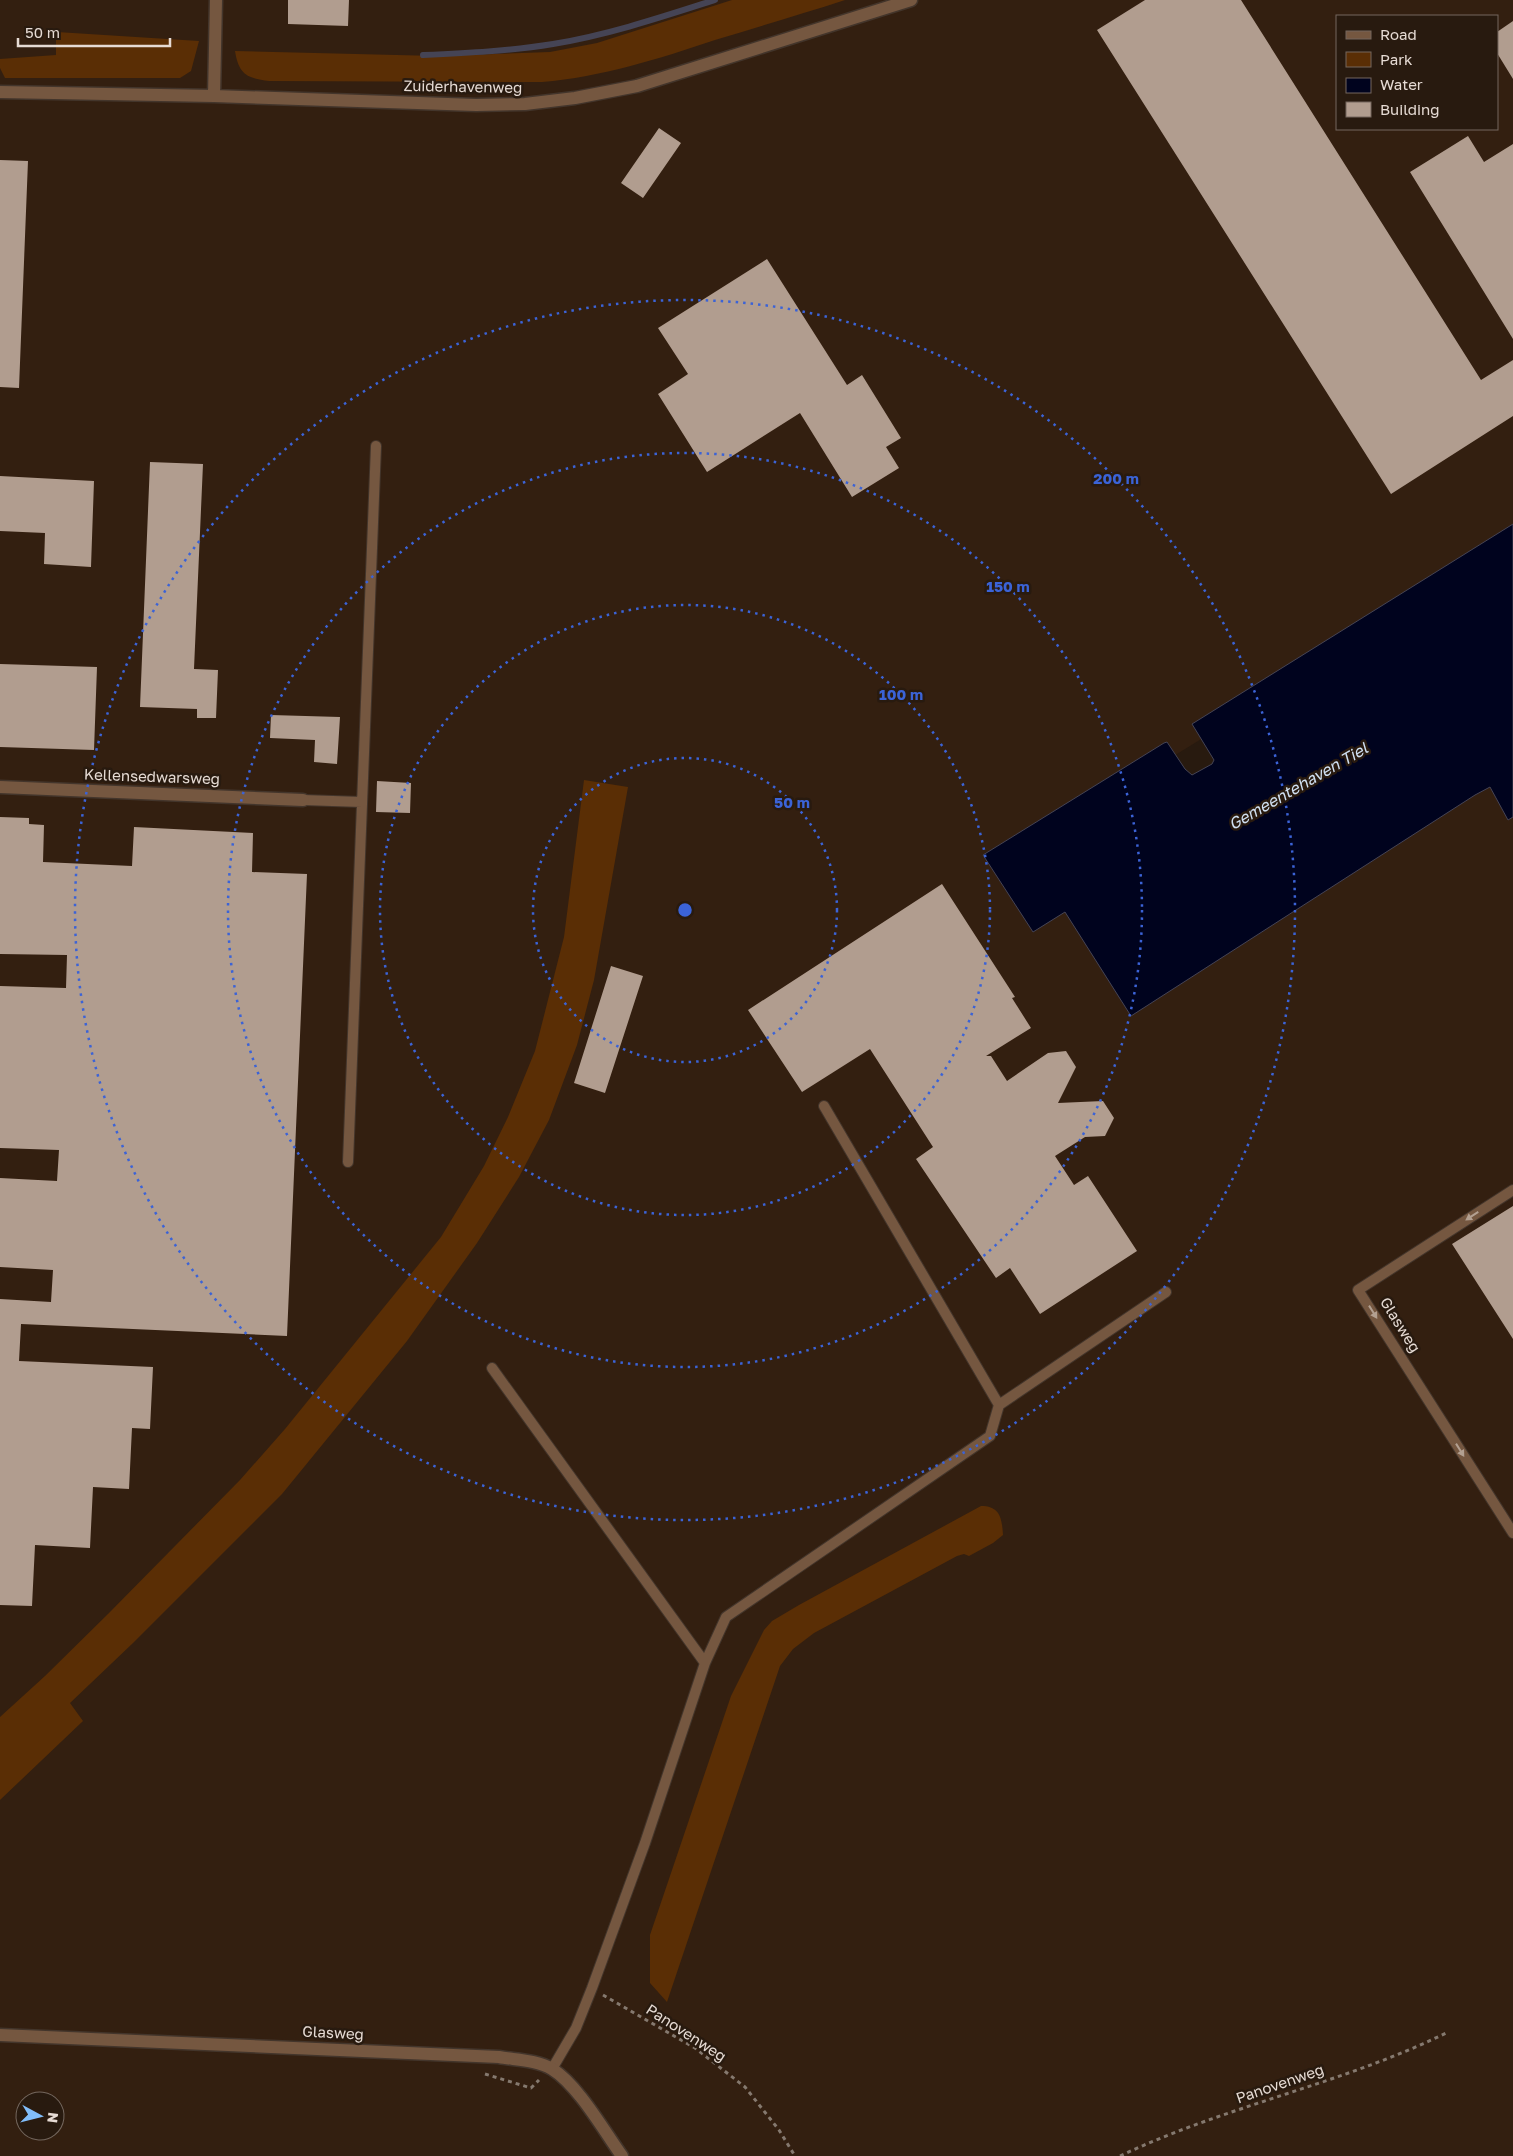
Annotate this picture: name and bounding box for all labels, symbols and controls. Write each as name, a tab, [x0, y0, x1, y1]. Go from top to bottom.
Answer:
scale bar	[18, 15, 170, 47]
legend	[1336, 15, 1498, 130]
text: 50 m	[25, 23, 60, 41]
text: Road	[1380, 25, 1417, 43]
text: Park	[1380, 50, 1413, 68]
text: Water	[1380, 75, 1423, 93]
street label: Zuiderhavenweg	[403, 76, 523, 96]
text: Building	[1380, 100, 1440, 118]
text: 200 m	[1093, 469, 1139, 487]
text: 150 m	[986, 577, 1030, 595]
text: 100 m	[879, 685, 923, 703]
water label: Gemeentehaven Tiel	[1225, 738, 1372, 834]
street label: Kellensedwarsweg	[84, 765, 220, 787]
text: 50 m	[774, 793, 810, 811]
centre of rings	[676, 901, 694, 919]
one-way arrow	[1465, 1212, 1479, 1221]
street label: Glasweg	[1377, 1294, 1425, 1355]
one-way arrow	[1368, 1306, 1377, 1319]
one-way arrow	[1455, 1443, 1465, 1456]
street label: Panovenweg	[643, 2000, 730, 2065]
street label: Glasweg	[302, 2021, 364, 2043]
street label: Panovenweg	[1233, 2060, 1326, 2107]
north arrow	[15, 2091, 65, 2141]
text: N	[44, 2111, 62, 2124]

